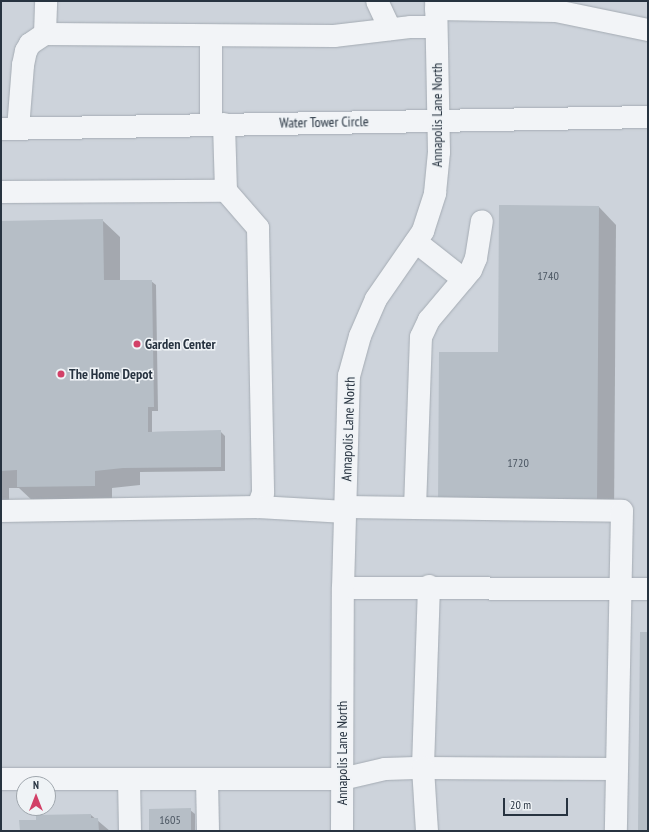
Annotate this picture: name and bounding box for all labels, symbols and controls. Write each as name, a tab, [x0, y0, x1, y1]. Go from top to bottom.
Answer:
street label: Annapolis Lane North	[429, 63, 445, 167]
street label: Water Tower Circle	[279, 113, 369, 131]
house number: 1740	[537, 269, 559, 283]
place label: Garden Center	[145, 336, 216, 352]
marker: Garden Center	[132, 339, 142, 349]
place label: The Home Depot	[69, 366, 153, 382]
marker: The Home Depot	[56, 369, 66, 379]
street label: Annapolis Lane North	[338, 376, 358, 482]
house number: 1720	[507, 456, 529, 470]
street label: Annapolis Lane North	[334, 701, 350, 805]
north arrow	[16, 776, 56, 816]
text: N	[33, 778, 39, 792]
scale bar	[505, 790, 570, 816]
text: 20 m	[510, 797, 531, 812]
house number: 1605	[159, 813, 181, 827]

